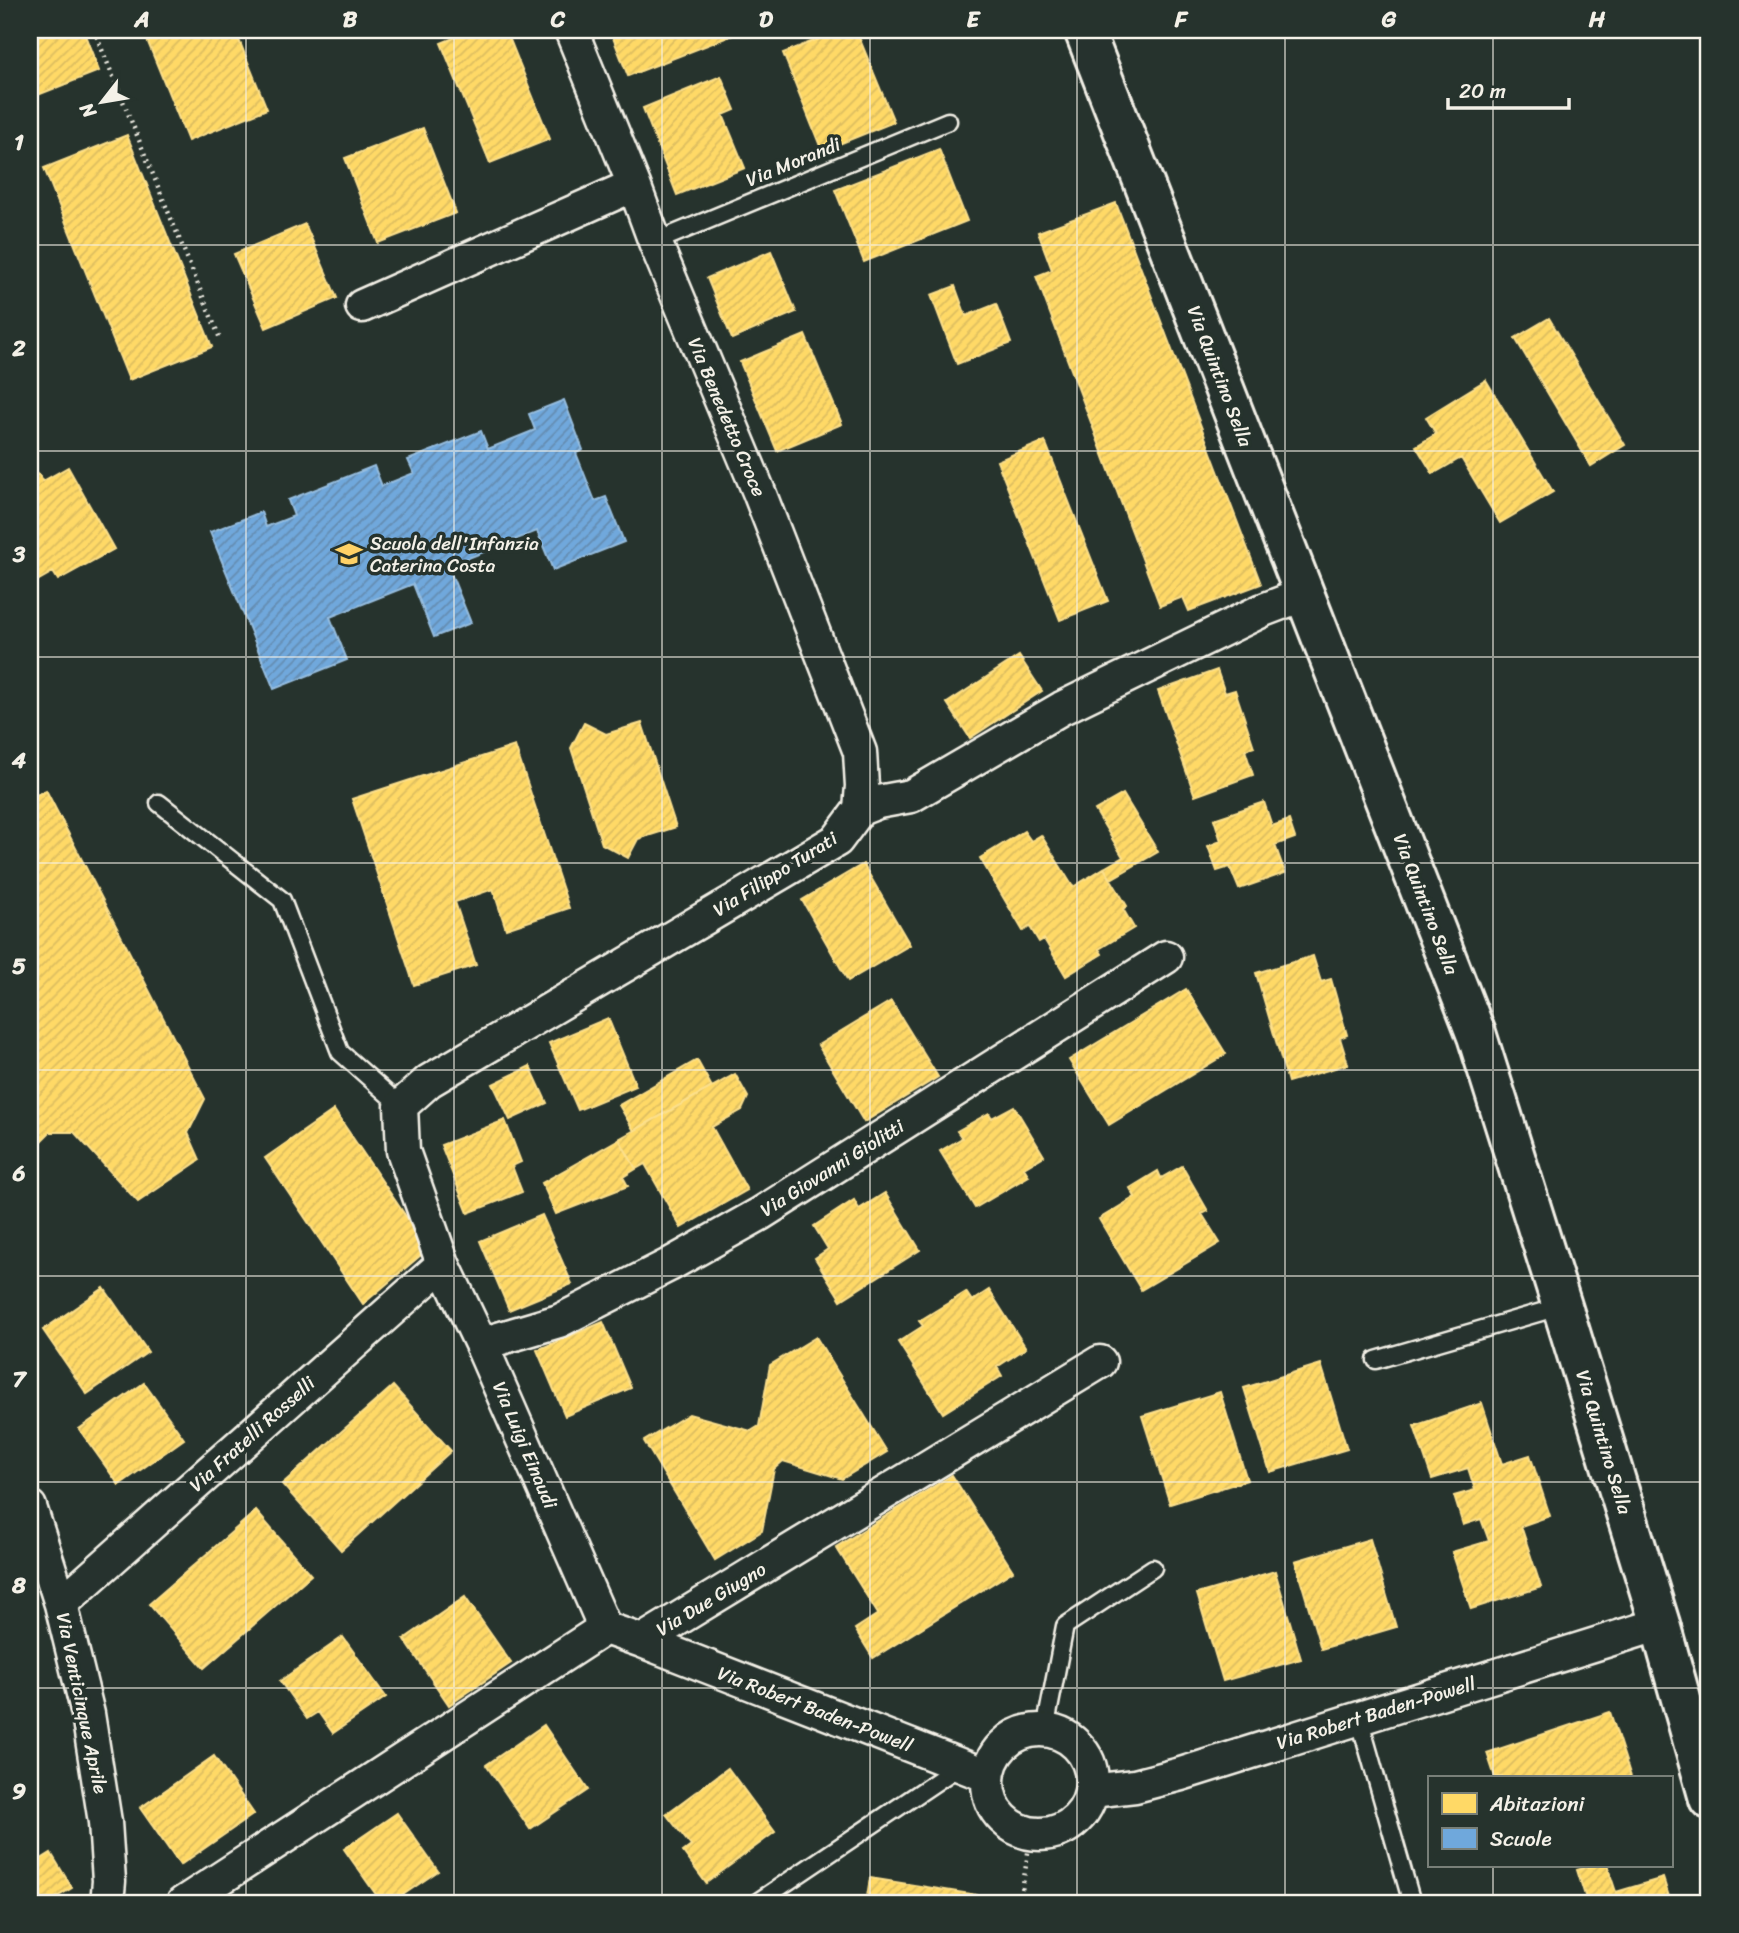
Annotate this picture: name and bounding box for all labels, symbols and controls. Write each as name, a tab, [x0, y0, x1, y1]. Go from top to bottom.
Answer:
text: A	[133, 0, 150, 40]
text: B	[343, 0, 358, 40]
text: C	[550, 0, 566, 40]
text: D	[759, 0, 774, 40]
text: E	[967, 0, 982, 40]
text: F	[1174, 0, 1189, 40]
text: G	[1381, 0, 1397, 40]
text: H	[1588, 0, 1606, 40]
north arrow	[66, 66, 136, 136]
scale bar	[1448, 66, 1569, 110]
text: 20 m	[1459, 72, 1506, 110]
text: N	[70, 96, 106, 125]
text: 1	[14, 122, 24, 163]
street label: Via Morandi	[741, 128, 846, 196]
street label: Via Quintino Sella	[1178, 300, 1262, 452]
text: 2	[11, 328, 26, 369]
street label: Via Benedetto Croce	[678, 332, 776, 502]
place label: Scuola dell'Infanzia Caterina Costa	[370, 527, 539, 582]
text: 3	[12, 534, 26, 575]
school or university icon: Scuola dell'Infanzia Caterina Costa	[334, 539, 364, 569]
text: 4	[11, 740, 27, 781]
street label: Via Filippo Turati	[706, 822, 845, 926]
street label: Via Quintino Sella	[1384, 828, 1468, 980]
text: 5	[12, 946, 26, 987]
street label: Via Giovanni Giolitti	[753, 1110, 911, 1226]
text: 6	[11, 1153, 26, 1194]
text: 7	[12, 1359, 27, 1400]
street label: Via Quintino Sella	[1566, 1366, 1642, 1519]
street label: Via Fratelli Rosselli	[181, 1367, 323, 1500]
street label: Via Luigi Einaudi	[483, 1376, 567, 1515]
street label: Via Due Giugno	[649, 1553, 773, 1645]
text: 8	[11, 1565, 26, 1606]
street label: Via Venticinque Aprile	[47, 1609, 117, 1797]
street label: Via Robert Baden-Powell	[713, 1657, 918, 1762]
street label: Via Robert Baden-Powell	[1272, 1667, 1480, 1759]
text: 9	[12, 1771, 26, 1812]
legend	[1428, 1776, 1672, 1867]
text: Abitazioni	[1489, 1785, 1586, 1823]
text: Scuole	[1490, 1820, 1552, 1858]

